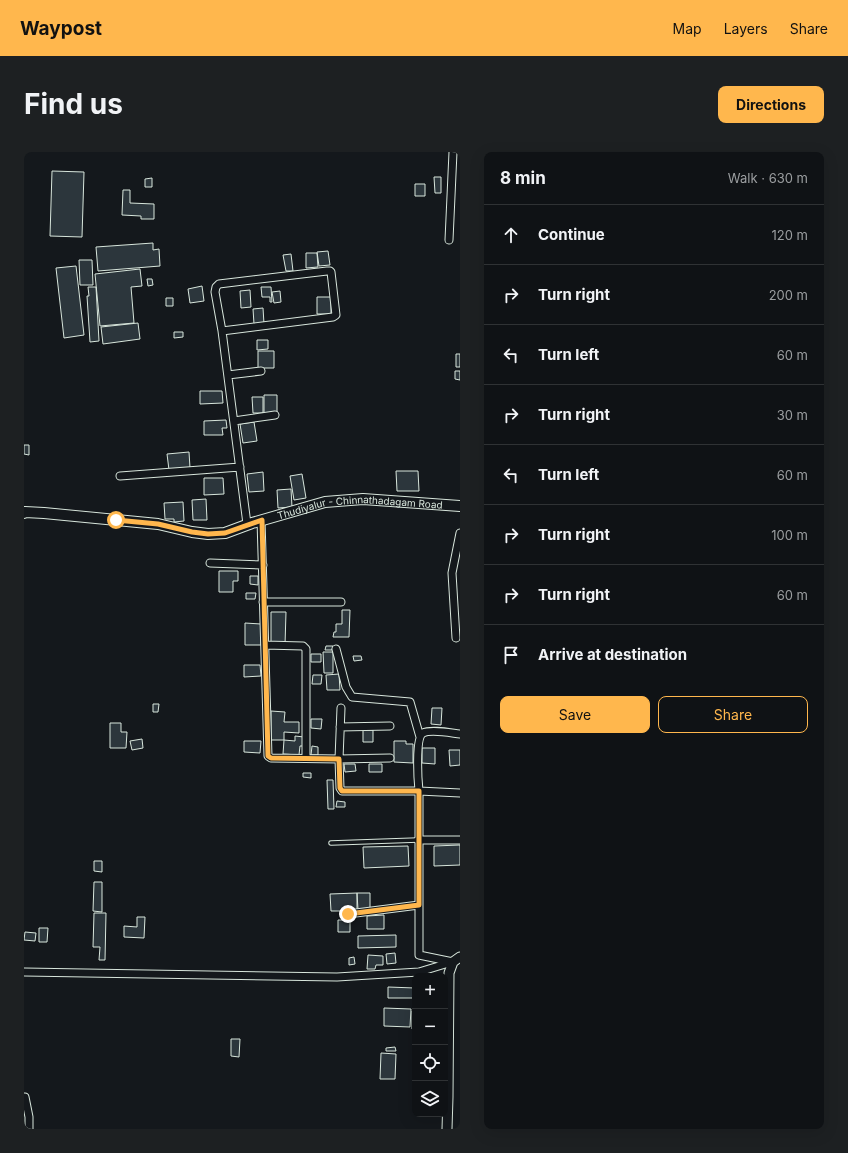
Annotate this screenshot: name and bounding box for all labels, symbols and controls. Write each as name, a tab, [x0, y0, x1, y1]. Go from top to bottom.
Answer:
text: Waypost	[20, 17, 102, 40]
text: Map	[673, 20, 702, 37]
text: Layers	[724, 20, 768, 37]
text: Share	[790, 20, 828, 37]
button: Directions	[718, 86, 824, 123]
text: Find us	[24, 87, 123, 121]
text: 8 min	[500, 168, 546, 188]
text: Walk · 630 m	[728, 170, 808, 186]
icon: ahead	[500, 224, 522, 246]
text: Continue	[538, 225, 605, 244]
text: 120 m	[772, 227, 808, 243]
icon: right	[500, 284, 522, 306]
text: Turn right	[538, 285, 610, 304]
text: 200 m	[769, 287, 808, 303]
icon: left	[500, 344, 522, 366]
text: Turn left	[538, 345, 599, 364]
text: 60 m	[777, 347, 808, 363]
icon: right	[500, 404, 522, 426]
text: Turn right	[538, 405, 610, 424]
text: 30 m	[777, 407, 808, 423]
icon: left	[500, 464, 522, 486]
text: Turn left	[538, 465, 599, 484]
text: 60 m	[777, 467, 808, 483]
street label: Thudiyalur - Chinnathadagam Road	[276, 493, 443, 521]
route start	[107, 511, 125, 529]
icon: right	[500, 524, 522, 546]
text: Turn right	[538, 525, 610, 544]
text: 100 m	[771, 527, 808, 543]
icon: right	[500, 584, 522, 606]
text: Turn right	[538, 585, 610, 604]
text: 60 m	[777, 587, 808, 603]
icon: arrive	[500, 644, 522, 666]
text: Arrive at destination	[538, 645, 687, 664]
button: Save	[500, 696, 650, 733]
button: Share	[658, 696, 808, 733]
route end	[339, 905, 357, 923]
map controls	[412, 973, 448, 1117]
button: +	[412, 973, 448, 1009]
button: −	[412, 1009, 448, 1045]
button: locate	[412, 1045, 448, 1081]
button: layers	[412, 1081, 448, 1117]

